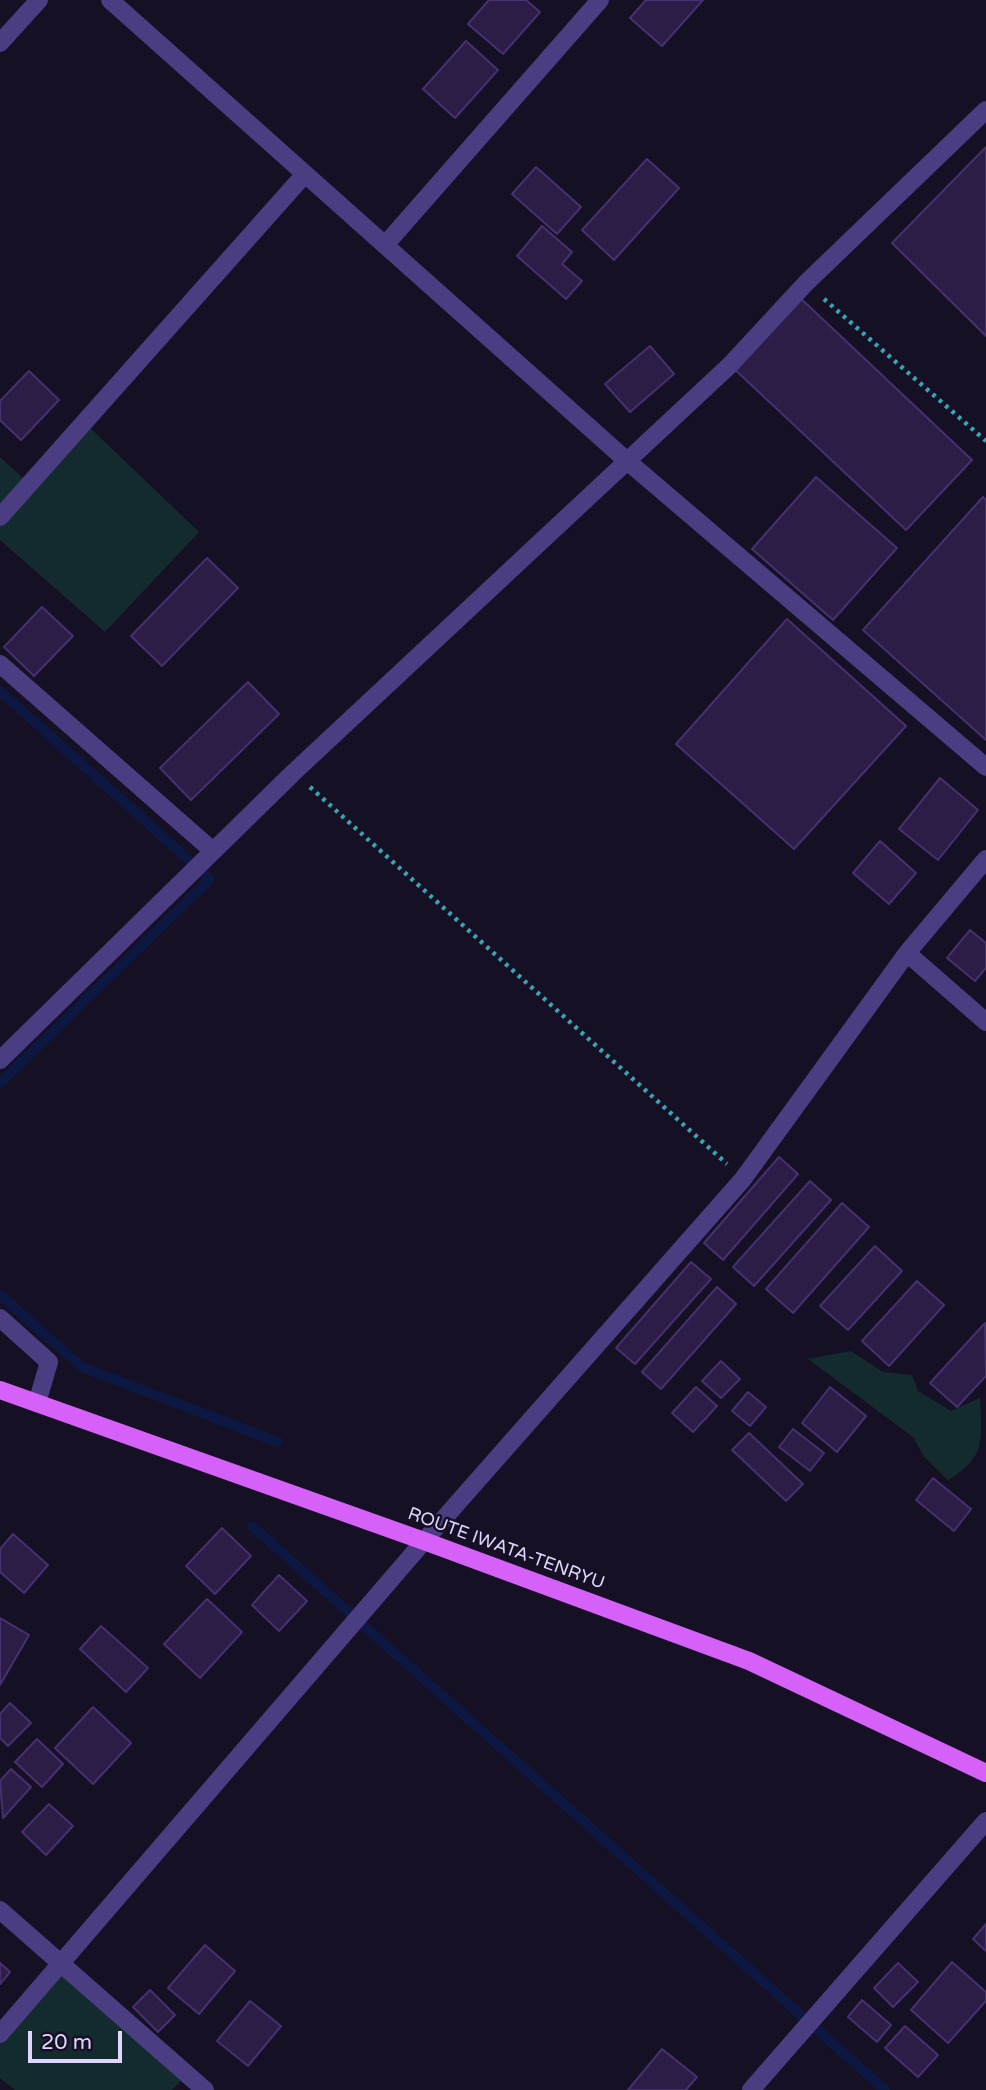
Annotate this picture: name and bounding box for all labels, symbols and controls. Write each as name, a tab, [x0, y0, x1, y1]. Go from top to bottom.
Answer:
street label: ROUTE IWATA-TENRYU	[405, 1503, 607, 1595]
scale bar	[32, 2016, 126, 2060]
text: 20 m	[41, 2030, 92, 2055]

